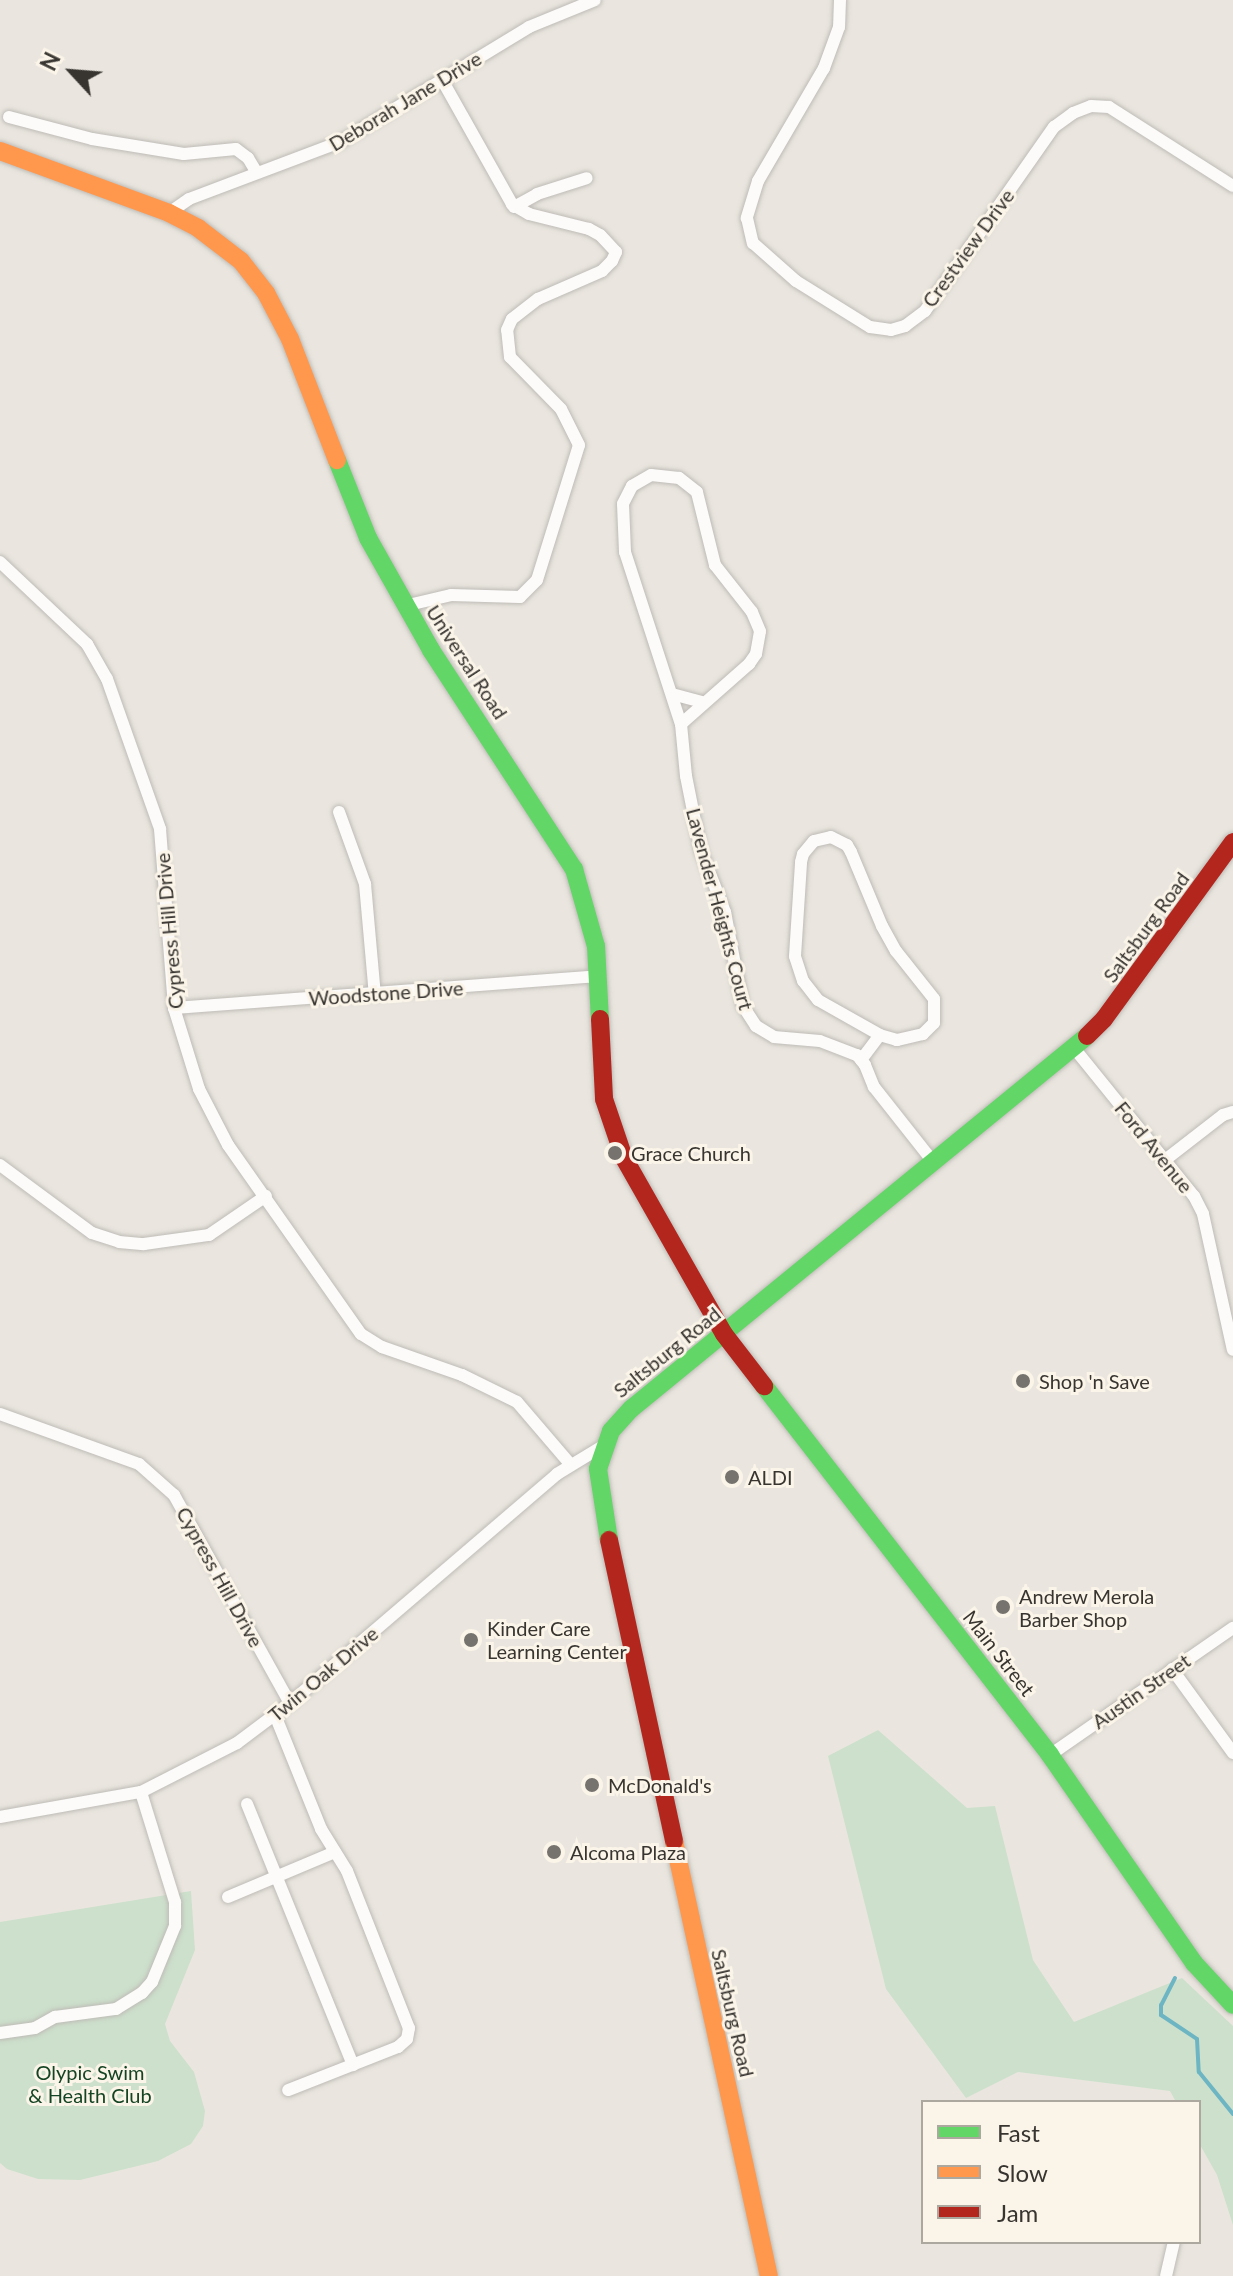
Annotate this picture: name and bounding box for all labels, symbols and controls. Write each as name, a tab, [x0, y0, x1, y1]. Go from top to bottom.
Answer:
north arrow	[32, 32, 112, 112]
street label: Deborah Jane Drive	[324, 46, 486, 156]
text: N	[34, 48, 66, 75]
street label: Crestview Drive	[917, 184, 1019, 312]
street label: Universal Road	[421, 601, 513, 723]
street label: Lavender Heights Court	[681, 805, 759, 1013]
street label: Cypress Hill Drive	[150, 852, 188, 1010]
street label: Saltsburg Road	[1098, 867, 1194, 987]
street label: Woodstone Drive	[308, 976, 464, 1010]
street label: Ford Avenue	[1110, 1096, 1198, 1198]
place label: Grace Church	[631, 1141, 751, 1165]
marker: Grace Church	[606, 1144, 624, 1162]
street label: Saltsburg Road	[609, 1302, 725, 1402]
place label: Shop 'n Save	[1039, 1369, 1150, 1393]
marker: Shop 'n Save	[1014, 1372, 1032, 1390]
place label: ALDI	[748, 1465, 793, 1489]
marker: ALDI	[723, 1468, 741, 1486]
street label: Cypress Hill Drive	[172, 1503, 268, 1651]
place label: Andrew Merola Barber Shop	[1019, 1584, 1155, 1631]
marker: Andrew Merola Barber Shop	[994, 1598, 1012, 1616]
street label: Main Street	[958, 1605, 1040, 1701]
place label: Kinder Care Learning Center	[487, 1616, 627, 1663]
street label: Twin Oak Drive	[263, 1621, 383, 1727]
marker: Kinder Care Learning Center	[462, 1631, 480, 1649]
street label: Austin Street	[1087, 1648, 1195, 1734]
place label: McDonald's	[608, 1773, 712, 1797]
marker: McDonald's	[583, 1776, 601, 1794]
place label: Alcoma Plaza	[570, 1840, 686, 1864]
marker: Alcoma Plaza	[545, 1843, 563, 1861]
street label: Saltsburg Road	[707, 1947, 759, 2079]
park label: Olypic Swim & Health Club	[28, 2061, 152, 2108]
legend	[921, 2100, 1201, 2244]
text: Fast	[997, 2118, 1040, 2147]
text: Slow	[997, 2158, 1048, 2187]
text: Jam	[997, 2198, 1038, 2227]

